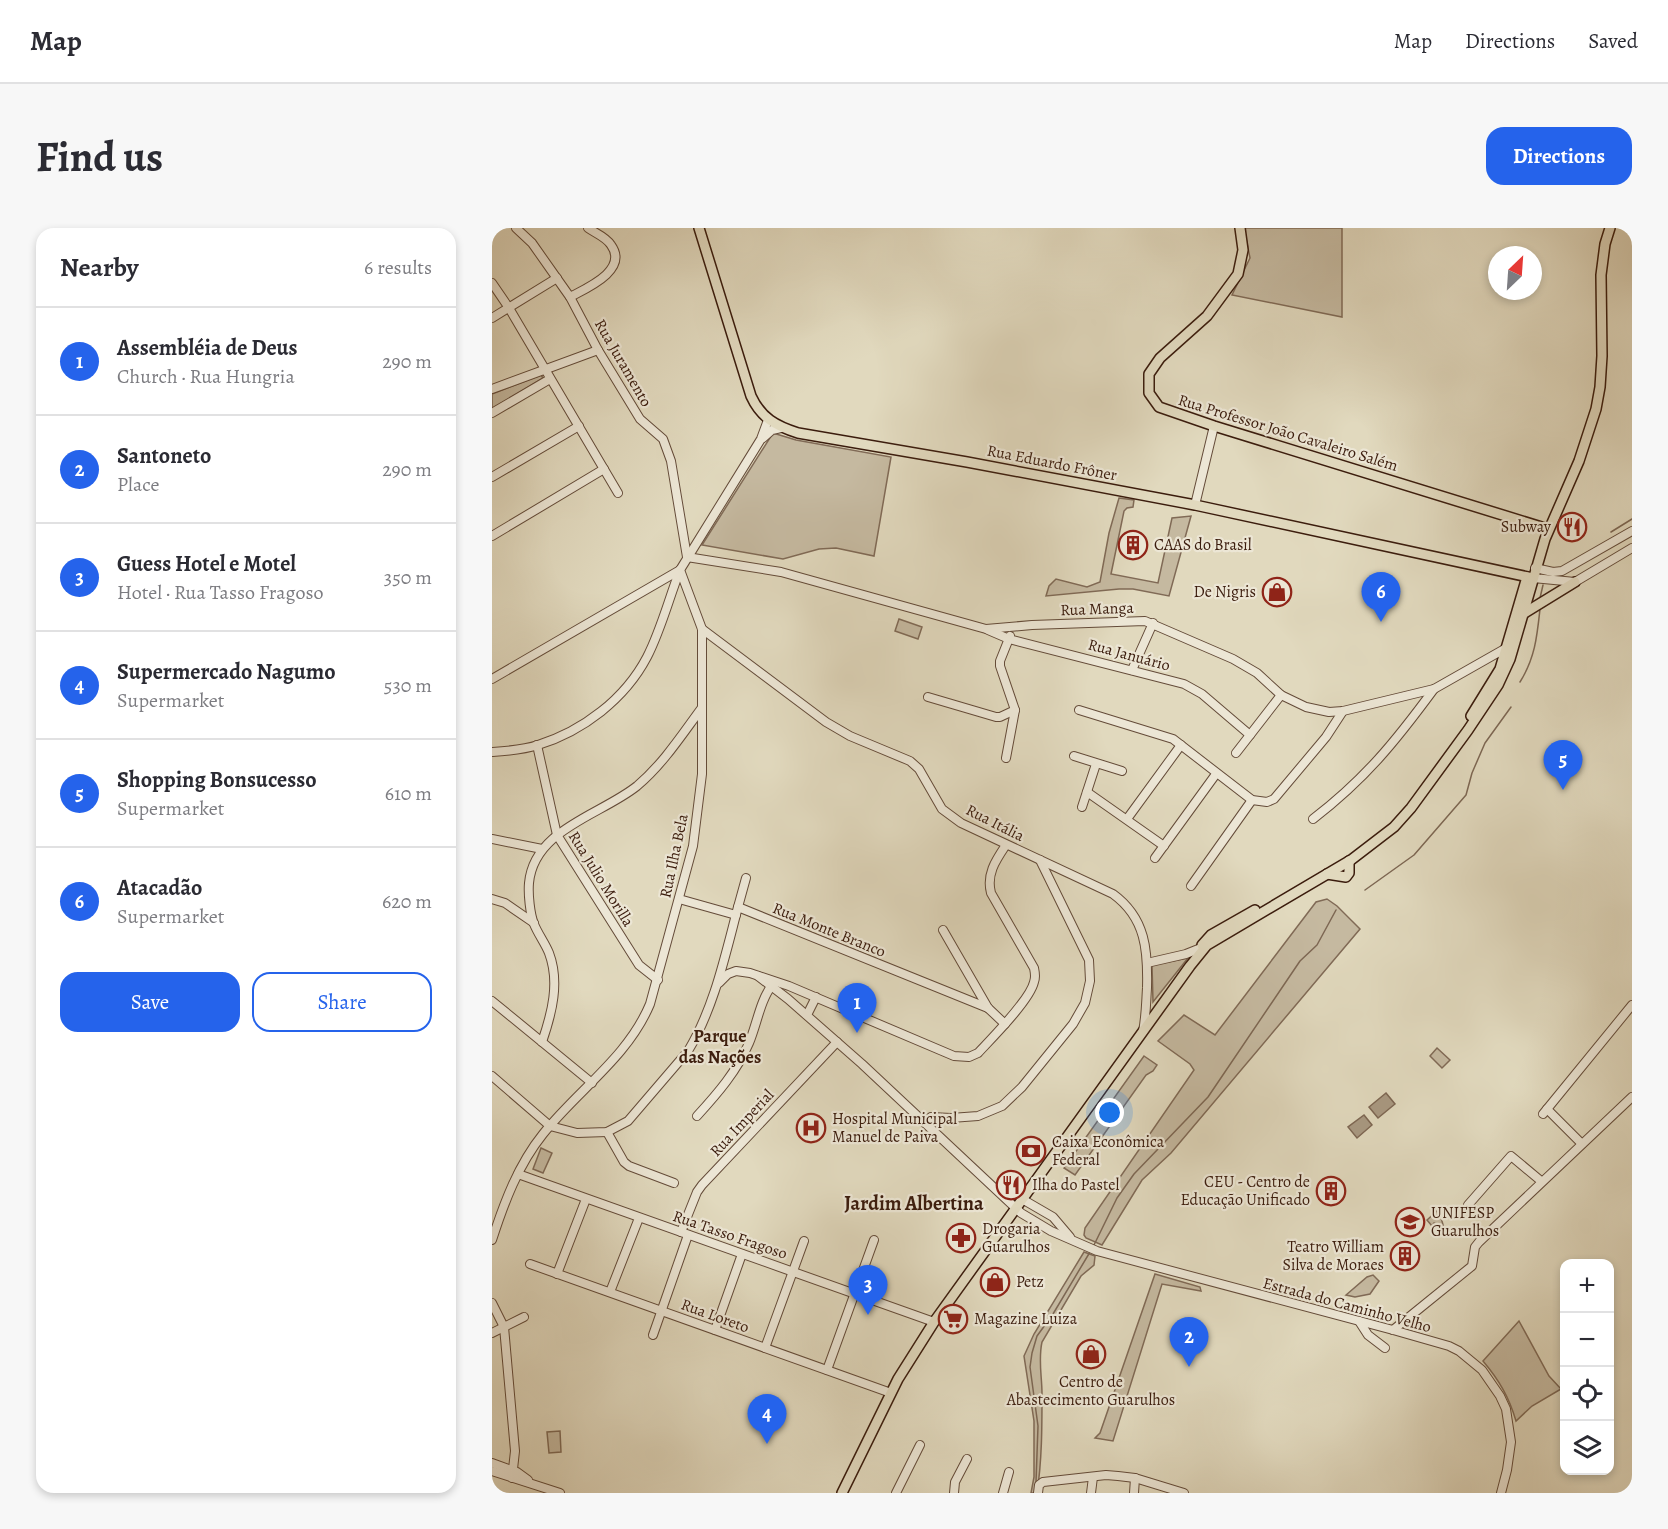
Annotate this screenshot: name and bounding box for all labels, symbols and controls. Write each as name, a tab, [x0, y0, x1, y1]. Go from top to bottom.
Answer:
text: Map	[30, 22, 82, 60]
text: Map	[1394, 27, 1432, 55]
text: Directions	[1465, 27, 1555, 55]
text: Saved	[1588, 27, 1638, 55]
button: Directions	[1486, 127, 1632, 185]
text: Find us	[36, 128, 163, 185]
north arrow	[1488, 246, 1542, 300]
text: Nearby	[60, 250, 139, 285]
text: 6 results	[364, 254, 432, 281]
street label: Rua Juramento	[589, 315, 657, 411]
text: Assembléia de Deus	[117, 333, 298, 363]
text: 1	[76, 348, 83, 375]
text: 290 m	[382, 348, 432, 375]
text: Church · Rua Hungria	[117, 363, 295, 390]
street label: Rua Professor João Cavaleiro Salém	[1175, 389, 1401, 477]
street label: Rua Eduardo Frôner	[985, 440, 1119, 486]
text: Santoneto	[117, 441, 211, 471]
text: 2	[75, 456, 84, 483]
text: 290 m	[382, 456, 432, 483]
text: Place	[117, 471, 159, 498]
restaurant icon: Subway	[1556, 511, 1588, 543]
place label: Subway	[1501, 516, 1552, 538]
building icon: CAAS do Brasil	[1117, 529, 1149, 561]
place label: CAAS do Brasil	[1154, 534, 1252, 556]
text: Guess Hotel e Motel	[117, 549, 296, 579]
text: 3	[75, 564, 84, 591]
text: 350 m	[384, 564, 432, 591]
pin: 6	[1362, 572, 1400, 622]
shop icon: De Nigris	[1261, 576, 1293, 608]
text: Hotel · Rua Tasso Fragoso	[117, 579, 324, 606]
place label: De Nigris	[1193, 581, 1256, 603]
street label: Rua Manga	[1060, 597, 1135, 621]
street label: Rua Januário	[1085, 633, 1173, 677]
text: Supermercado Nagumo	[117, 657, 336, 687]
text: 4	[75, 672, 84, 699]
text: 530 m	[384, 672, 432, 699]
text: Supermarket	[117, 687, 224, 714]
pin: 5	[1544, 740, 1582, 790]
text: Shopping Bonsucesso	[117, 765, 317, 795]
text: 5	[75, 780, 84, 807]
text: 610 m	[385, 780, 432, 807]
text: Supermarket	[117, 795, 224, 822]
street label: Rua Itália	[962, 799, 1029, 847]
street label: Rua Ilha Bela	[654, 811, 694, 900]
street label: Rua Julio Morilla	[563, 827, 639, 931]
text: Atacadão	[117, 873, 202, 903]
text: 6	[75, 888, 84, 915]
text: 620 m	[382, 888, 432, 915]
street label: Rua Monte Branco	[769, 897, 889, 963]
text: Supermarket	[117, 903, 224, 930]
button: Save	[60, 972, 240, 1032]
button: Share	[252, 972, 432, 1032]
pin: 1	[838, 984, 877, 1033]
district label: Parque das Nações	[679, 1024, 761, 1069]
street label: Rua Imperial	[705, 1084, 779, 1162]
your location	[1095, 1098, 1124, 1127]
place label: Hospital Municipal Manuel de Paiva	[832, 1108, 957, 1148]
hospital icon: Hospital Municipal Manuel de Paiva	[795, 1112, 827, 1144]
place label: Caixa Econômica Federal	[1052, 1131, 1165, 1171]
bank icon: Caixa Econômica Federal	[1015, 1135, 1047, 1167]
restaurant icon: Ilha do Pastel	[995, 1169, 1027, 1201]
place label: CEU - Centro de Educação Unificado	[1181, 1171, 1310, 1211]
place label: Ilha do Pastel	[1032, 1174, 1119, 1196]
building icon: CEU - Centro de Educação Unificado	[1315, 1175, 1347, 1207]
district label: Jardim Albertina	[844, 1190, 984, 1217]
place label: UNIFESP Guarulhos	[1431, 1202, 1499, 1242]
street label: Rua Tasso Fragoso	[670, 1205, 790, 1265]
school or university icon: UNIFESP Guarulhos	[1394, 1206, 1426, 1238]
place label: Drogaria Guarulhos	[982, 1218, 1050, 1258]
pharmacy icon: Drogaria Guarulhos	[945, 1222, 977, 1254]
place label: Teatro William Silva de Moraes	[1283, 1236, 1384, 1276]
building icon: Teatro William Silva de Moraes	[1389, 1240, 1421, 1272]
map controls	[1560, 1259, 1614, 1475]
button: +	[1560, 1259, 1614, 1313]
pin: 3	[848, 1266, 887, 1315]
shop icon: Petz	[979, 1266, 1011, 1298]
place label: Petz	[1016, 1271, 1044, 1293]
street label: Estrada do Caminho Velho	[1260, 1272, 1434, 1338]
street label: Rua Loreto	[678, 1294, 752, 1338]
supermarket icon: Magazine Luiza	[937, 1303, 969, 1335]
place label: Magazine Luiza	[974, 1308, 1078, 1330]
button: −	[1560, 1313, 1614, 1367]
pin: 2	[1170, 1318, 1208, 1367]
shop icon: Centro de Abastecimento Guarulhos	[1075, 1338, 1107, 1370]
button: locate	[1560, 1367, 1614, 1421]
place label: Centro de Abastecimento Guarulhos	[1006, 1371, 1175, 1411]
pin: 4	[748, 1394, 786, 1444]
button: layers	[1560, 1421, 1614, 1475]

